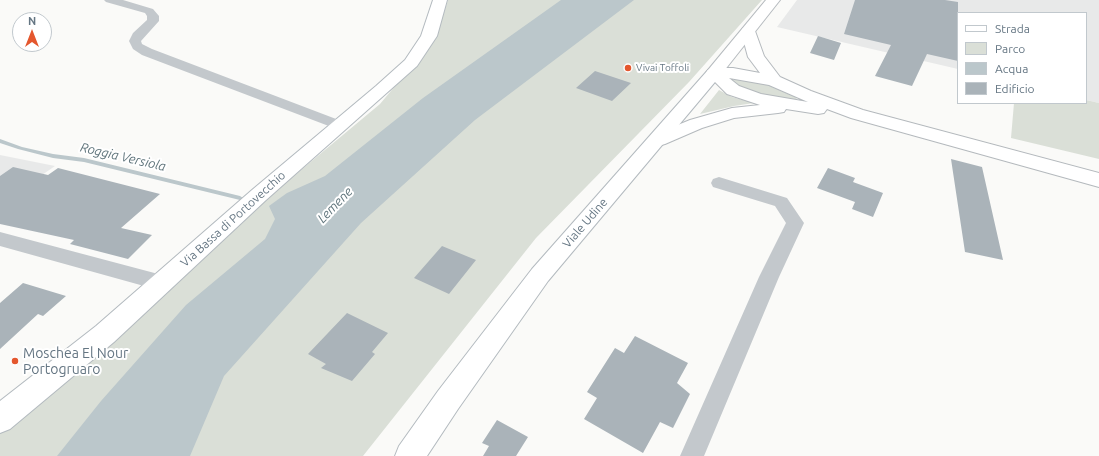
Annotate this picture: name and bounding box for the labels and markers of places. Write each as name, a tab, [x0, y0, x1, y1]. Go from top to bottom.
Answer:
place label: Vivai Toffoli	[636, 62, 689, 74]
marker: Vivai Toffoli	[623, 63, 633, 73]
place label: Moschea El Nour Portogruaro	[23, 345, 128, 378]
marker: Moschea El Nour Portogruaro	[10, 356, 20, 366]

